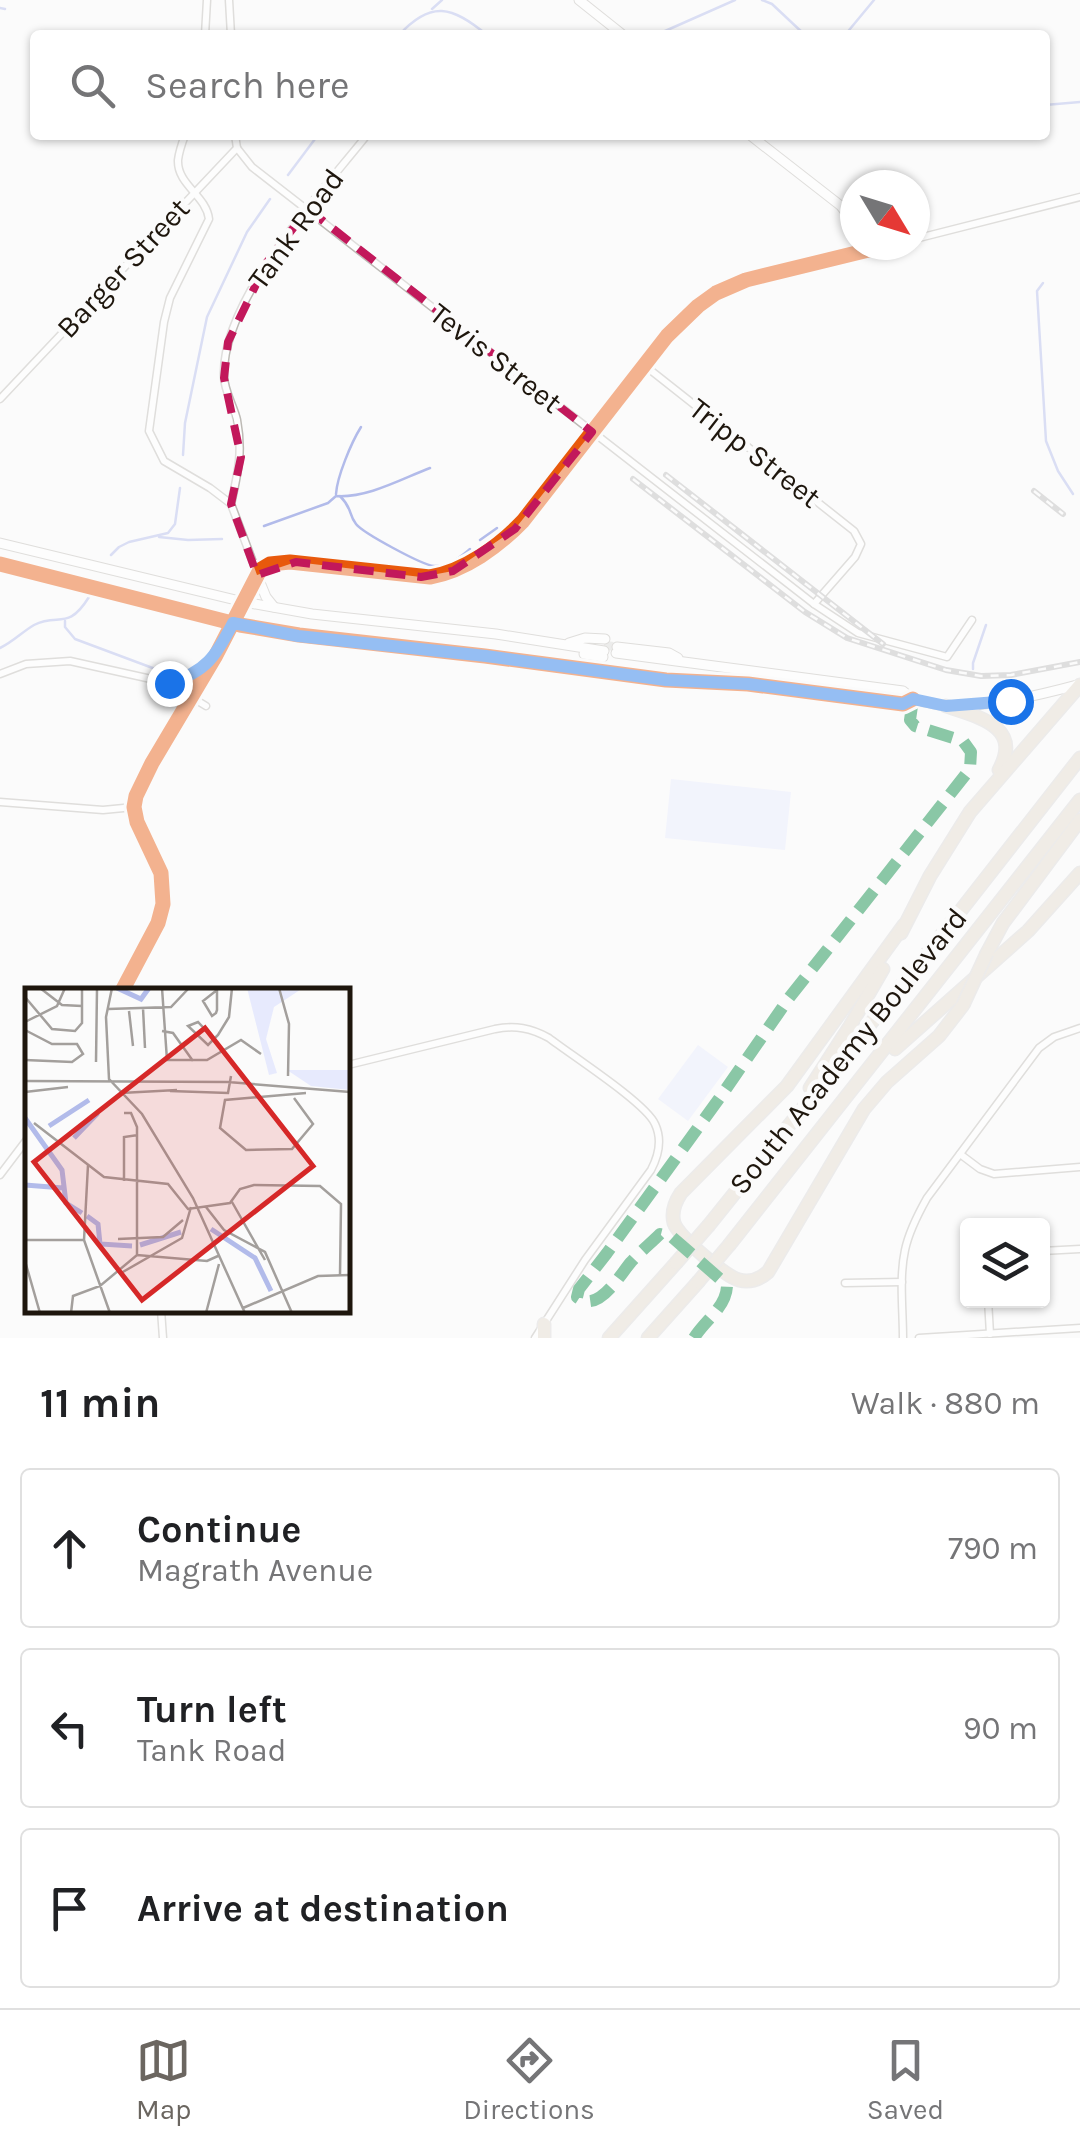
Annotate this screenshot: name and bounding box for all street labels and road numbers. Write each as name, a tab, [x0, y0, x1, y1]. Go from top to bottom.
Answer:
street label: Tank Road	[240, 162, 352, 296]
street label: Barger Street	[49, 191, 197, 345]
street label: Tevis Street	[423, 295, 569, 421]
street label: Tripp Street	[682, 390, 828, 516]
street label: South Academy Boulevard	[721, 901, 975, 1201]

